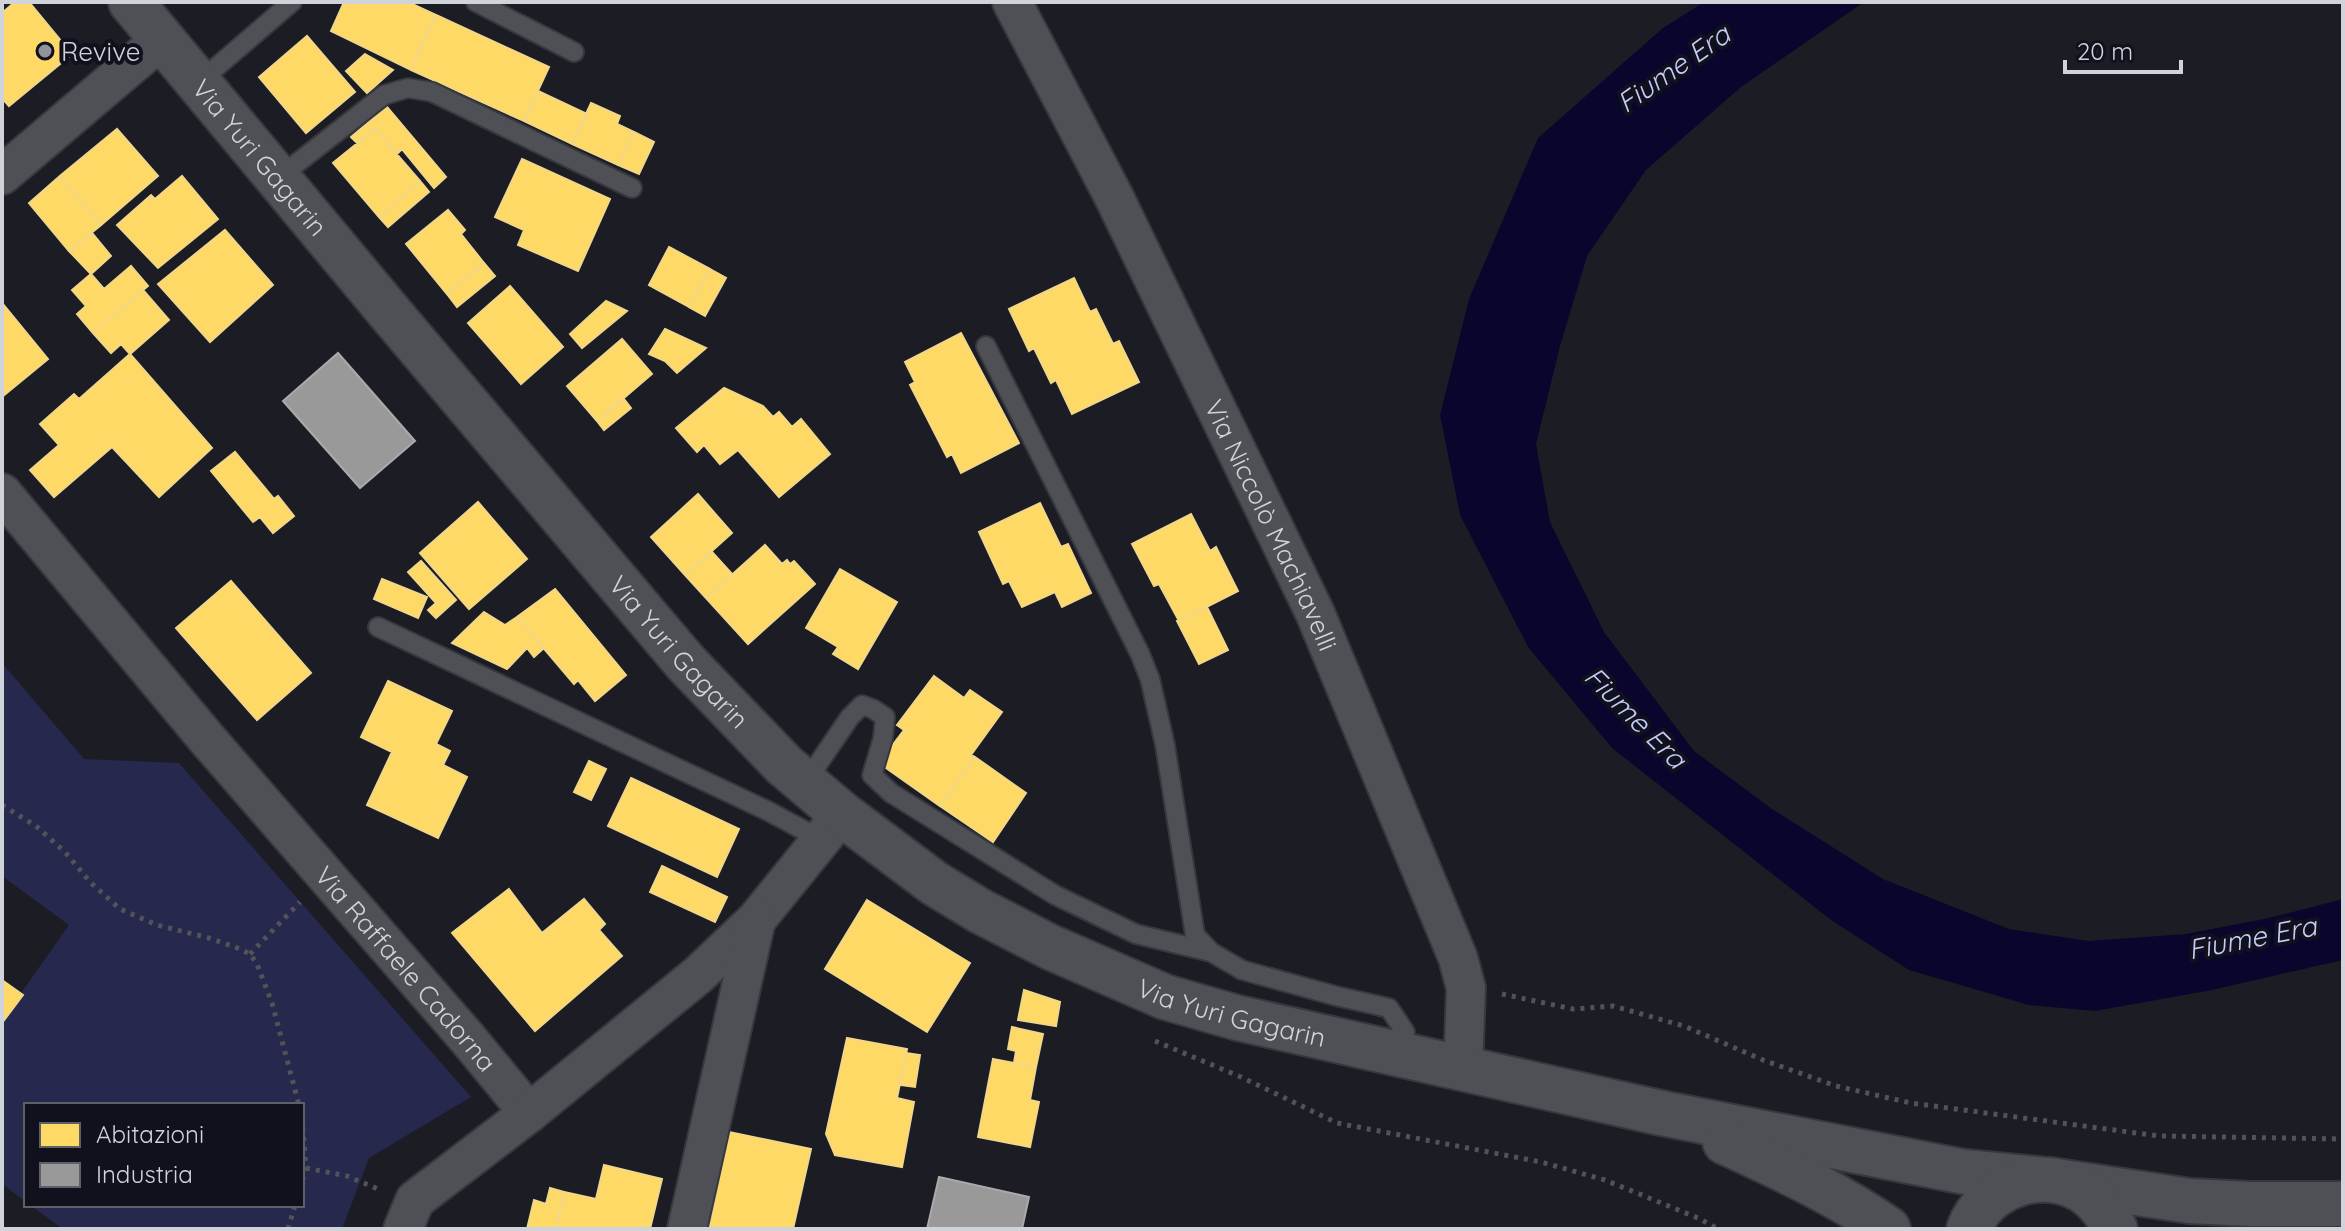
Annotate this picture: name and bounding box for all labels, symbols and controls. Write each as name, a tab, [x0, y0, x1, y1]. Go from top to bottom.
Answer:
water label: Fiume Era	[1610, 15, 1738, 120]
scale bar	[2065, 24, 2181, 74]
place label: Revive	[61, 35, 140, 68]
text: 20 m	[2077, 36, 2133, 66]
marker: Revive	[36, 42, 54, 60]
street label: Via Yuri Gagarin	[186, 72, 335, 242]
street label: Via Niccolò Machiavelli	[1198, 394, 1345, 655]
street label: Via Yuri Gagarin	[602, 568, 756, 735]
water label: Fiume Era	[1578, 659, 1696, 777]
street label: Via Raffaele Cadorna	[308, 859, 504, 1078]
water label: Fiume Era	[2185, 907, 2321, 967]
street label: Via Yuri Gagarin	[1132, 971, 1329, 1054]
legend	[24, 1103, 304, 1207]
text: Abitazioni	[96, 1119, 204, 1149]
text: Industria	[96, 1159, 193, 1189]

